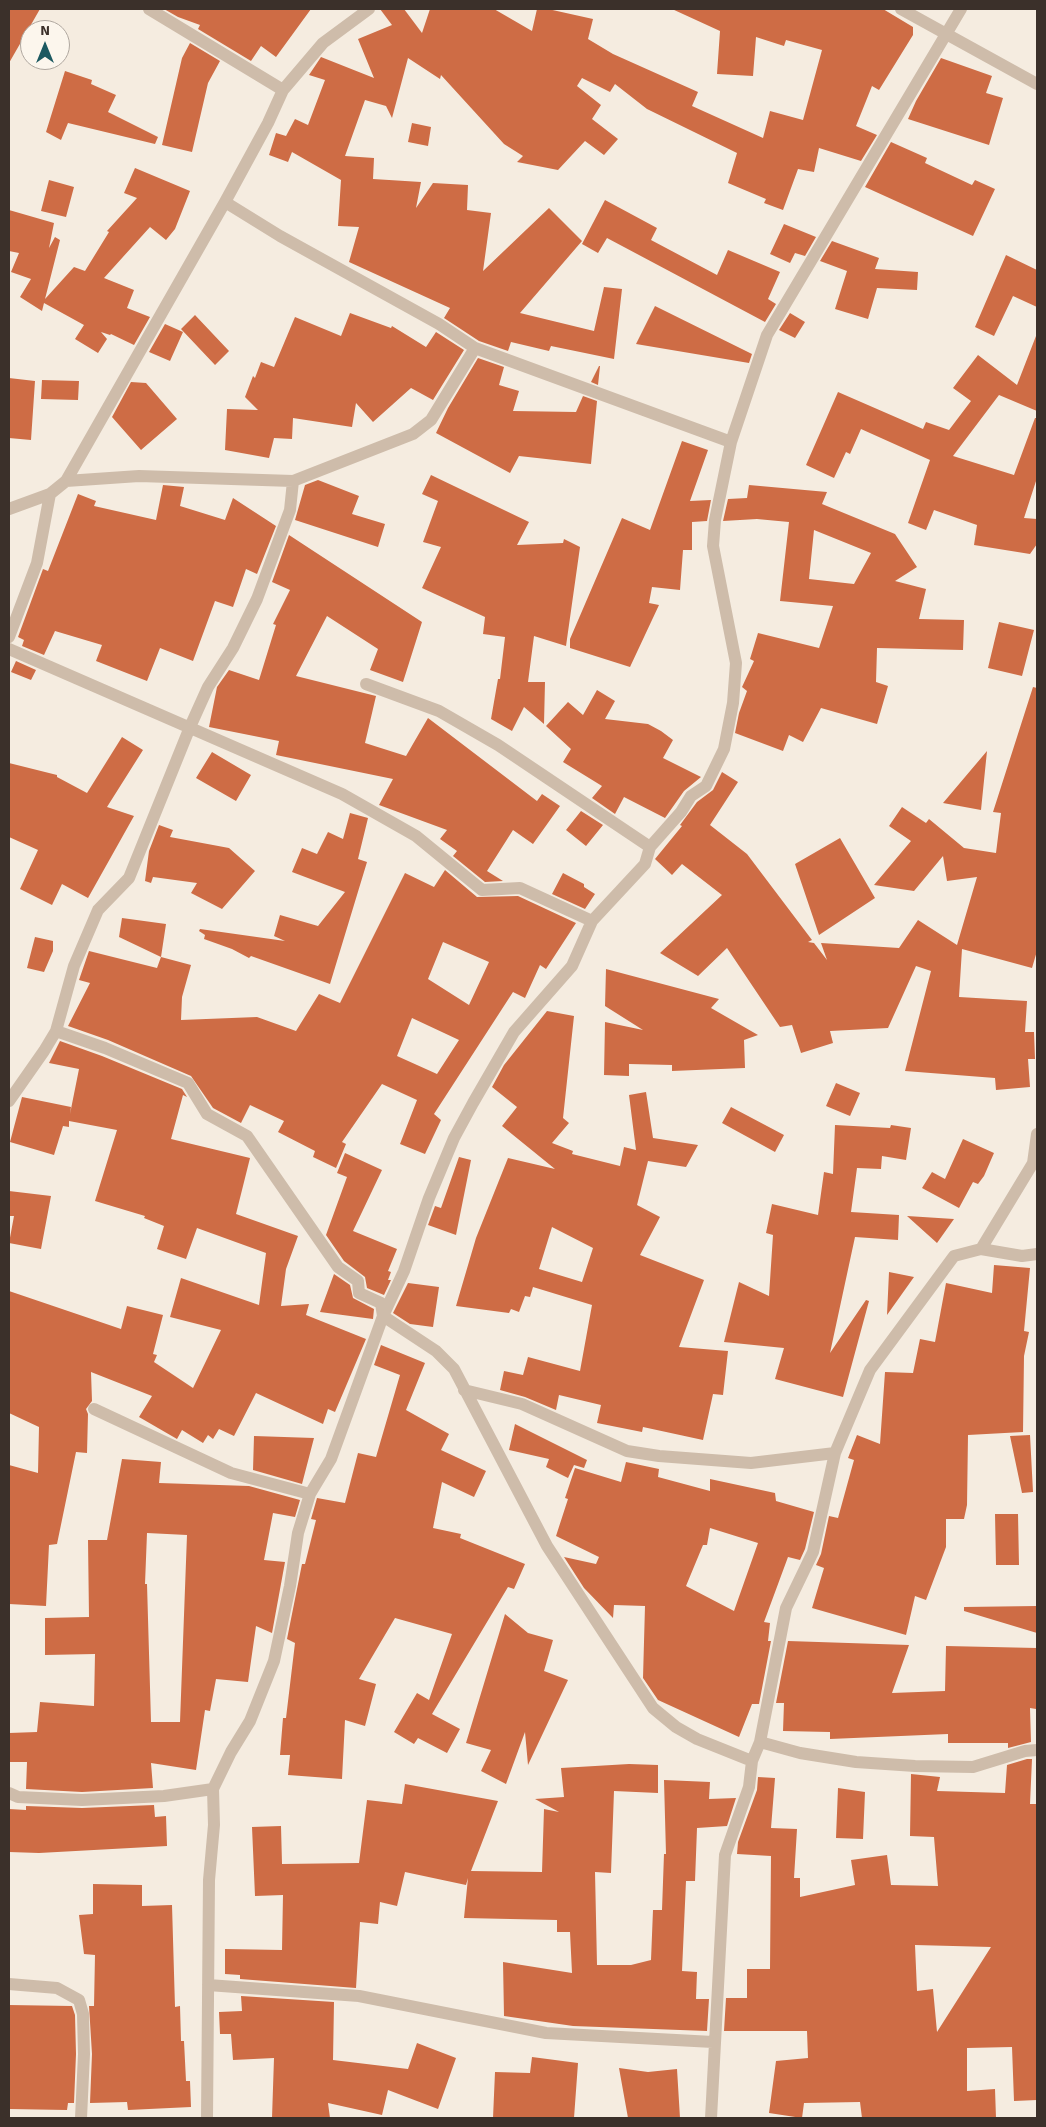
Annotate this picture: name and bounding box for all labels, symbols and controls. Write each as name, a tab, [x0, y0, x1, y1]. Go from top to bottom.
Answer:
north arrow	[20, 20, 70, 70]
text: N	[40, 22, 50, 39]

